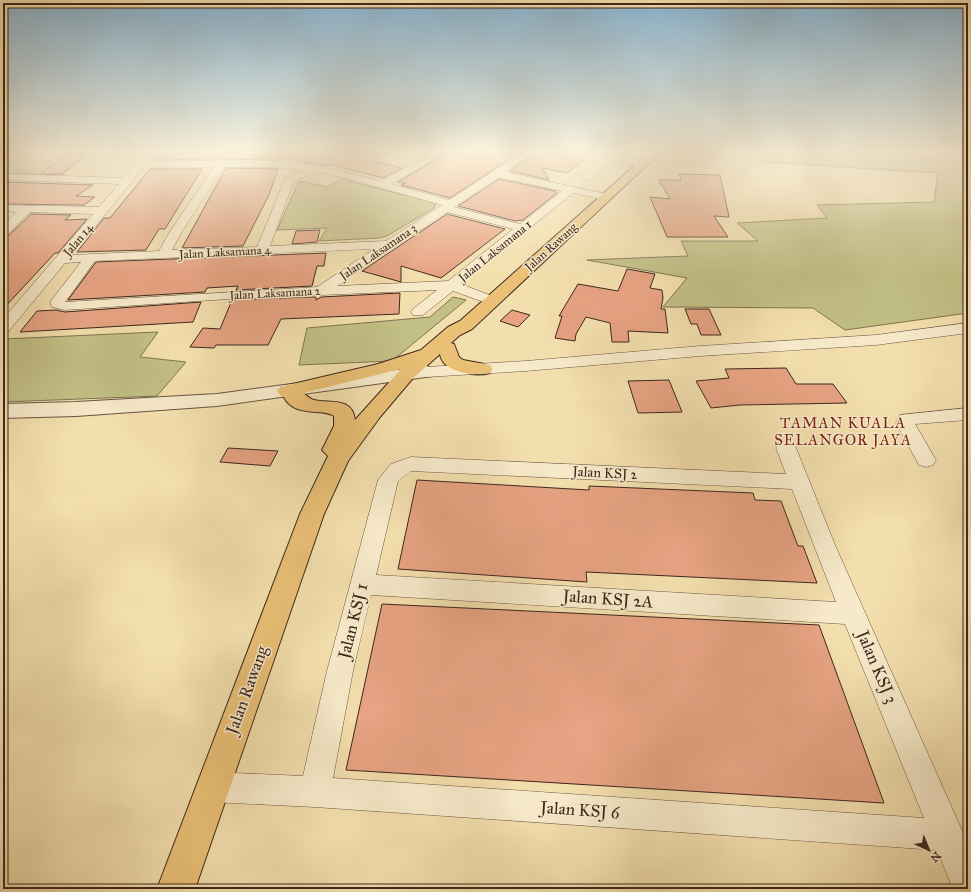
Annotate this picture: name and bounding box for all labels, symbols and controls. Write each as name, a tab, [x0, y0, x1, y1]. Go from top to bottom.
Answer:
street label: Jalan Laksamana 1	[454, 217, 535, 287]
street label: Jalan Rawang	[521, 220, 581, 276]
street label: Jalan 14	[59, 221, 97, 261]
street label: Jalan Laksamana 3	[335, 221, 420, 285]
street label: Jalan Laksamana 4	[177, 243, 272, 263]
street label: Jalan Laksamana 2	[227, 284, 321, 303]
district label: TAMAN KUALA SELANGOR JAYA	[774, 414, 912, 450]
street label: Jalan KSJ 2	[570, 463, 638, 484]
street label: Jalan KSJ 1	[333, 581, 373, 663]
street label: Jalan KSJ 2A	[560, 585, 654, 613]
street label: Jalan KSJ 3	[851, 625, 902, 707]
street label: Jalan Rawang	[221, 643, 273, 739]
street label: Jalan KSJ 6	[538, 797, 622, 823]
north arrow	[909, 830, 949, 870]
text: N	[927, 849, 943, 865]

